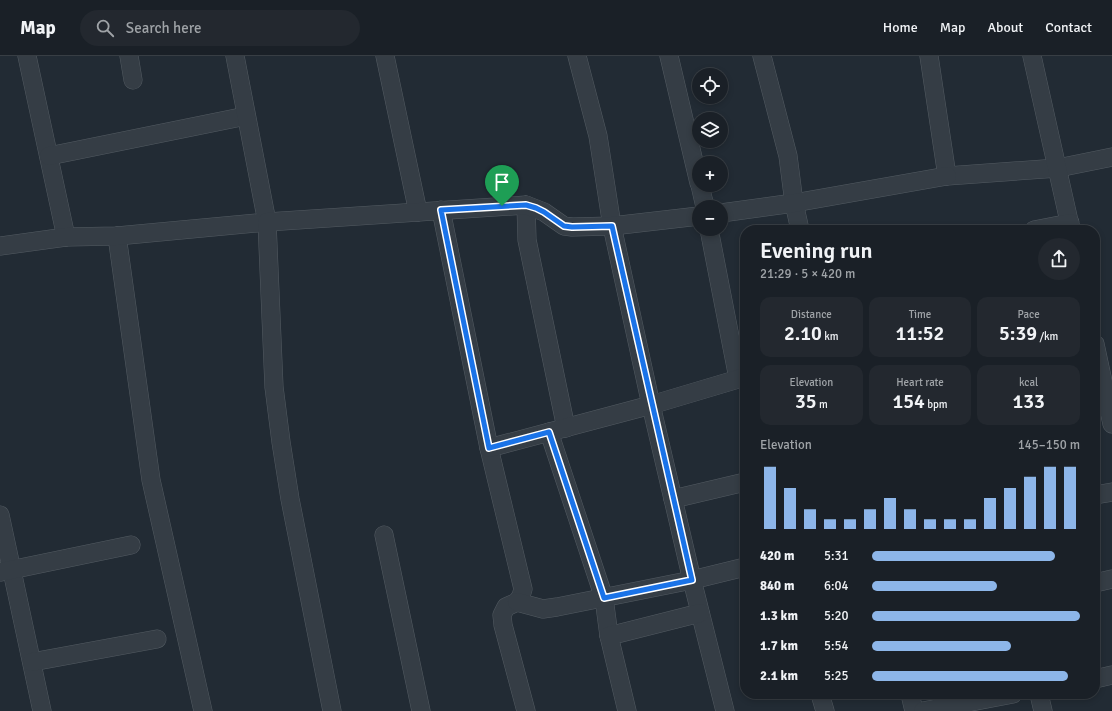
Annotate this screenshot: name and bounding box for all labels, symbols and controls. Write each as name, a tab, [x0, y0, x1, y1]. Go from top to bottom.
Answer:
search box	[80, 10, 360, 46]
text: Map	[20, 16, 56, 40]
icon: search	[94, 17, 116, 39]
text: Search here	[126, 19, 201, 37]
text: Home	[883, 19, 918, 36]
text: Map	[940, 19, 965, 36]
text: About	[987, 19, 1023, 36]
text: Contact	[1045, 19, 1092, 36]
map controls	[692, 68, 728, 236]
button: locate	[692, 68, 728, 104]
button: layers	[692, 112, 728, 148]
button: +	[692, 156, 728, 192]
pin	[485, 165, 519, 206]
icon: arrive	[491, 171, 513, 193]
button: −	[692, 200, 728, 236]
text: Evening run	[760, 237, 873, 264]
button: share	[1038, 238, 1080, 280]
text: 21:29 · 5 × 420 m	[760, 266, 855, 282]
text: Distance	[791, 308, 832, 321]
text: Time	[909, 308, 931, 321]
text: Pace	[1018, 308, 1040, 321]
text: 2.10	[784, 321, 822, 346]
text: 11:52	[896, 321, 944, 346]
text: 5:39	[999, 321, 1037, 346]
text: km	[822, 330, 839, 343]
text: /km	[1037, 330, 1058, 343]
text: Elevation	[789, 376, 833, 389]
text: Heart rate	[896, 376, 944, 389]
text: kcal	[1019, 376, 1038, 389]
text: 35	[795, 389, 817, 414]
text: 154	[892, 389, 925, 414]
text: 133	[1012, 389, 1045, 414]
text: m	[817, 398, 828, 411]
text: bpm	[925, 398, 948, 411]
text: Elevation	[760, 437, 812, 453]
text: 145–150 m	[1018, 437, 1080, 453]
text: 420 m	[760, 548, 794, 564]
text: 5:31	[824, 548, 849, 564]
text: 840 m	[760, 578, 794, 594]
text: 6:04	[824, 578, 849, 594]
text: 1.3 km	[760, 608, 798, 624]
text: 5:20	[824, 608, 849, 624]
text: 1.7 km	[760, 638, 798, 654]
text: 5:54	[824, 638, 849, 654]
text: 2.1 km	[760, 668, 798, 684]
text: 5:25	[824, 668, 849, 684]

